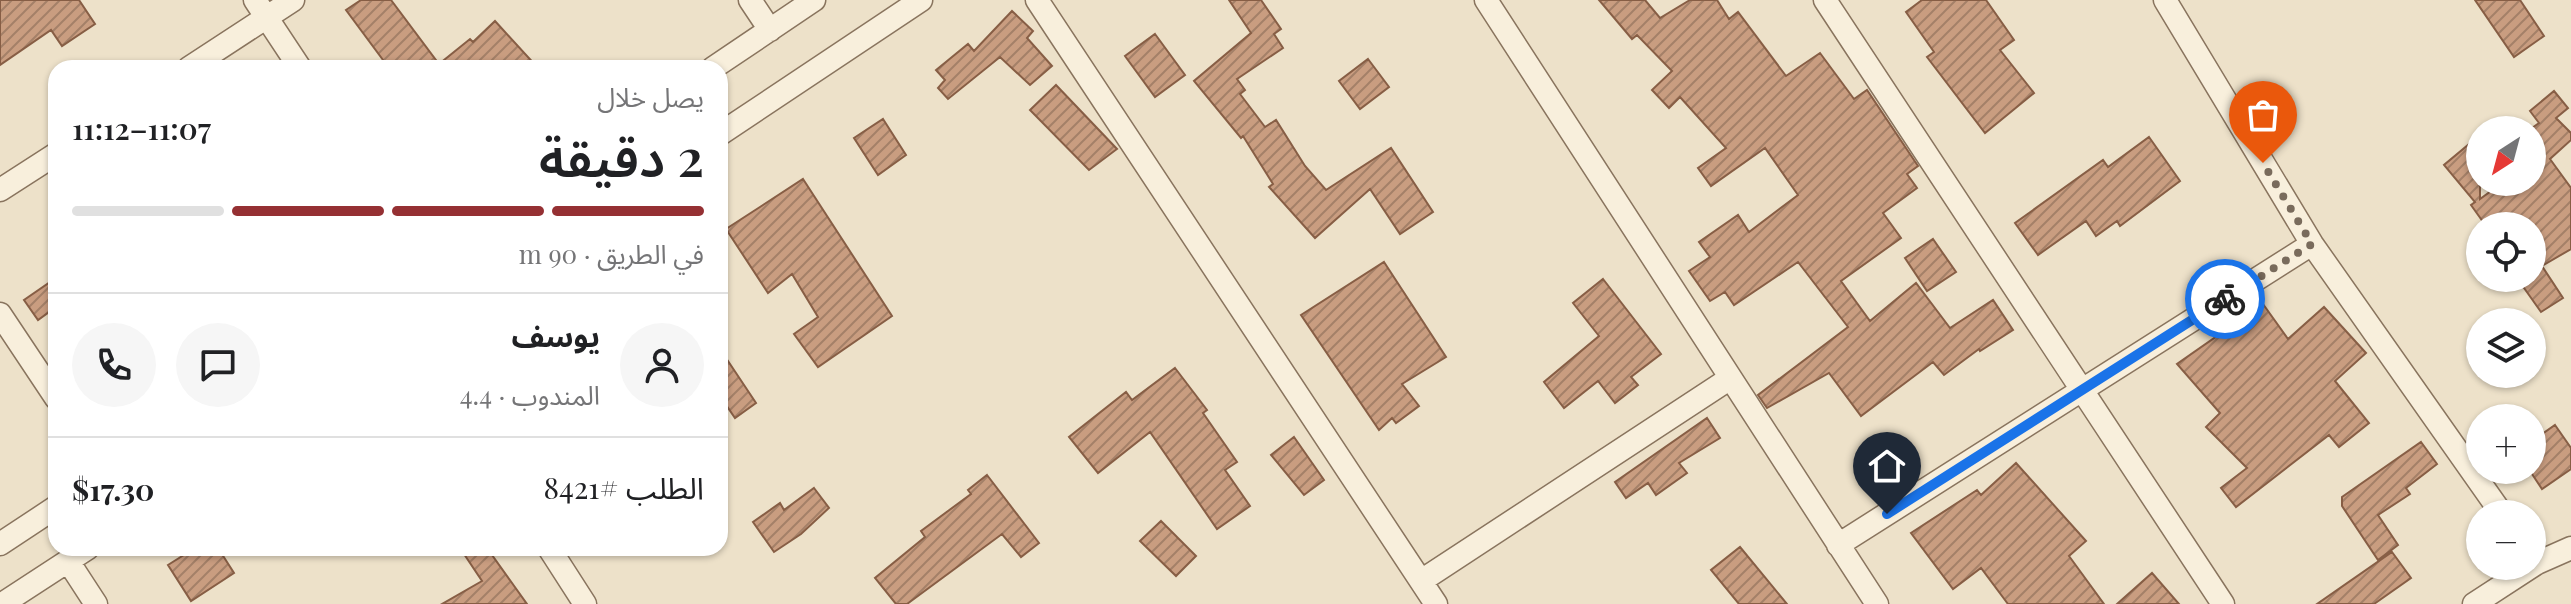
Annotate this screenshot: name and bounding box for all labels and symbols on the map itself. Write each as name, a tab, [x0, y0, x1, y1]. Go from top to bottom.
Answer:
pin	[2229, 81, 2297, 163]
north arrow	[2466, 116, 2546, 196]
courier	[2185, 259, 2265, 339]
pin	[1853, 432, 1921, 514]

